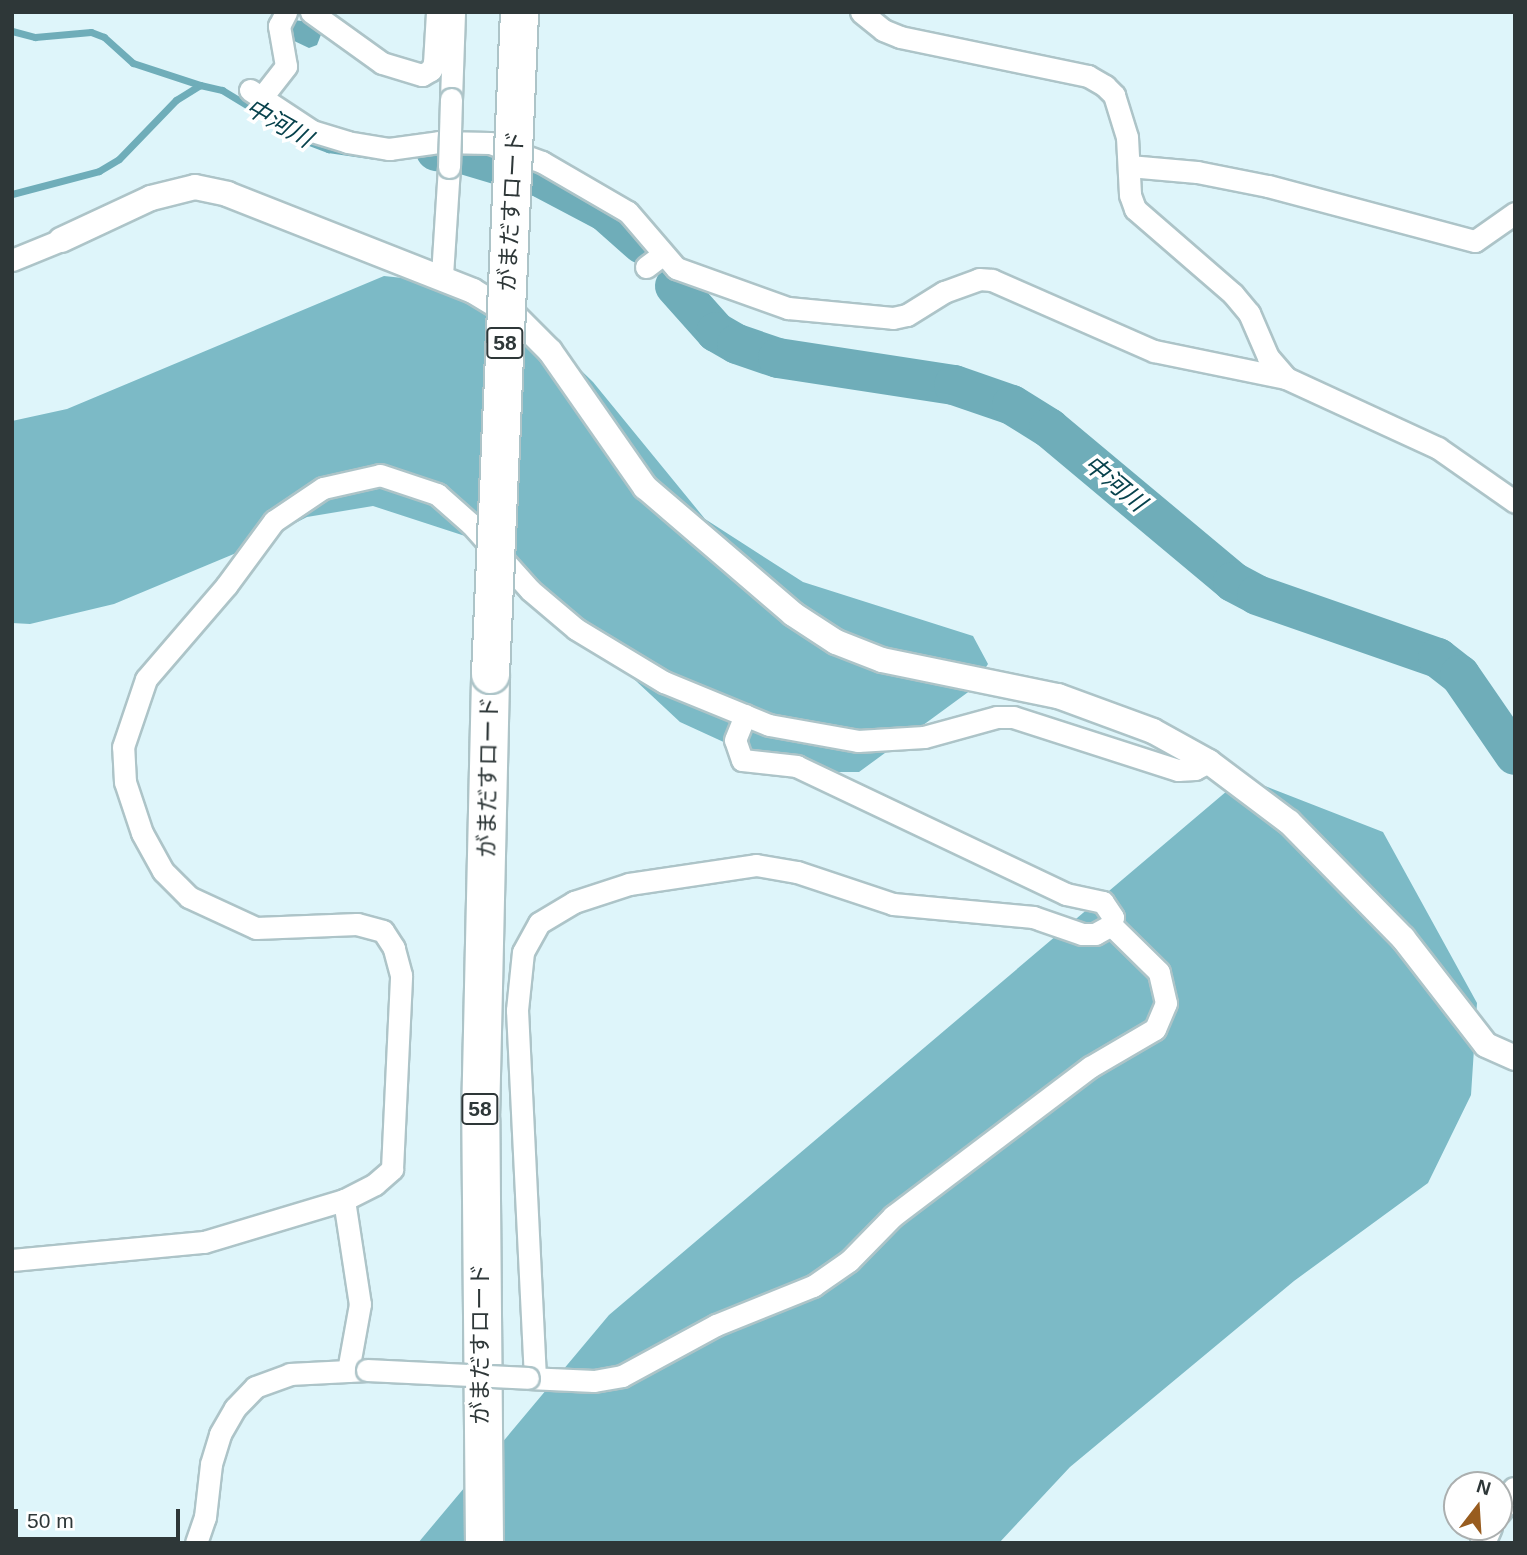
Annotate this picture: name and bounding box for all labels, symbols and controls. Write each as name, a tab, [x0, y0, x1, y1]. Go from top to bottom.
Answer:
water label: 中河川	[241, 93, 317, 153]
street label: がまだすロード	[493, 130, 529, 292]
road number: 58	[486, 326, 524, 360]
water label: 中河川	[1078, 449, 1152, 517]
street label: がまだすロード	[473, 696, 503, 858]
road number: 58	[461, 1092, 499, 1126]
street label: がまだすロード	[466, 1264, 494, 1424]
north arrow	[1443, 1471, 1513, 1541]
text: N	[1474, 1475, 1493, 1499]
scale bar	[18, 1496, 184, 1540]
text: 50 m	[27, 1509, 74, 1532]

